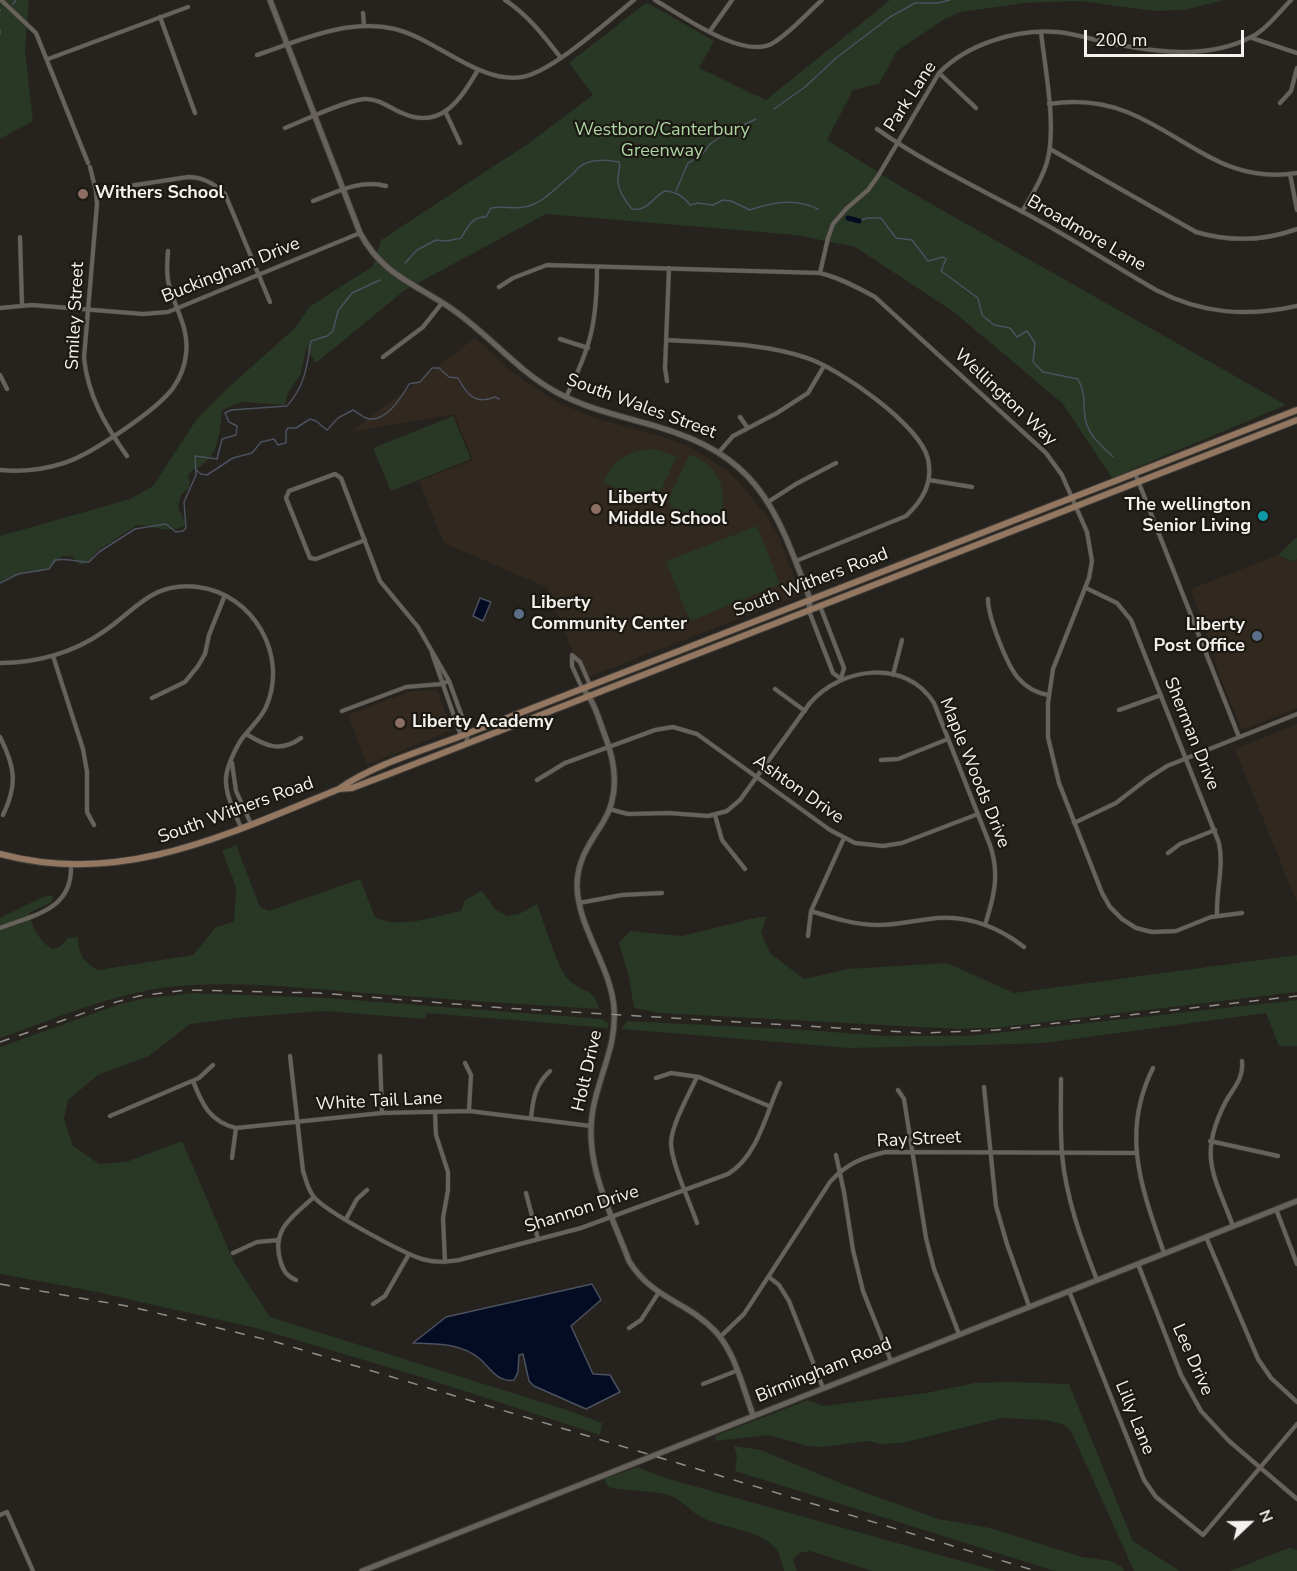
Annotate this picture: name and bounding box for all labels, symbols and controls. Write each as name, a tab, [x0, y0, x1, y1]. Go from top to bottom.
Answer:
scale bar	[1087, 18, 1248, 56]
text: 200 m	[1095, 28, 1147, 52]
street label: Park Lane	[880, 58, 942, 136]
park label: Westboro/Canterbury Greenway	[574, 120, 750, 162]
place label: Withers School	[95, 183, 224, 205]
marker: Withers School	[76, 187, 90, 201]
street label: Broadmore Lane	[1023, 191, 1149, 277]
street label: Buckingham Drive	[159, 233, 303, 309]
street label: Smiley Street	[62, 261, 90, 371]
street label: Wellington Way	[949, 345, 1061, 451]
street label: South Wales Street	[563, 370, 719, 444]
place label: Liberty Middle School	[608, 488, 727, 530]
place label: The wellington Senior Living	[1125, 495, 1251, 538]
marker: Liberty Middle School	[589, 502, 603, 516]
marker: The wellington Senior Living	[1256, 509, 1270, 523]
street label: South Withers Road	[731, 544, 891, 622]
place label: Liberty Community Center	[531, 593, 687, 636]
marker: Liberty Community Center	[512, 607, 526, 621]
place label: Liberty Post Office	[1154, 615, 1245, 658]
marker: Liberty Post Office	[1250, 629, 1264, 643]
street label: Sherman Drive	[1159, 674, 1223, 794]
street label: Maple Woods Drive	[934, 695, 1014, 851]
place label: Liberty Academy	[412, 712, 554, 734]
marker: Liberty Academy	[393, 716, 407, 730]
street label: Ashton Drive	[749, 751, 847, 829]
street label: South Withers Road	[155, 773, 317, 849]
street label: Holt Drive	[568, 1028, 608, 1114]
street label: White Tail Lane	[315, 1088, 443, 1116]
street label: Ray Street	[876, 1127, 962, 1153]
street label: Shannon Drive	[522, 1181, 642, 1239]
street label: Lee Drive	[1167, 1321, 1217, 1399]
street label: Birmingham Road	[753, 1334, 895, 1408]
street label: Lilly Lane	[1109, 1378, 1159, 1458]
north arrow	[1219, 1493, 1279, 1553]
text: N	[1253, 1507, 1278, 1526]

